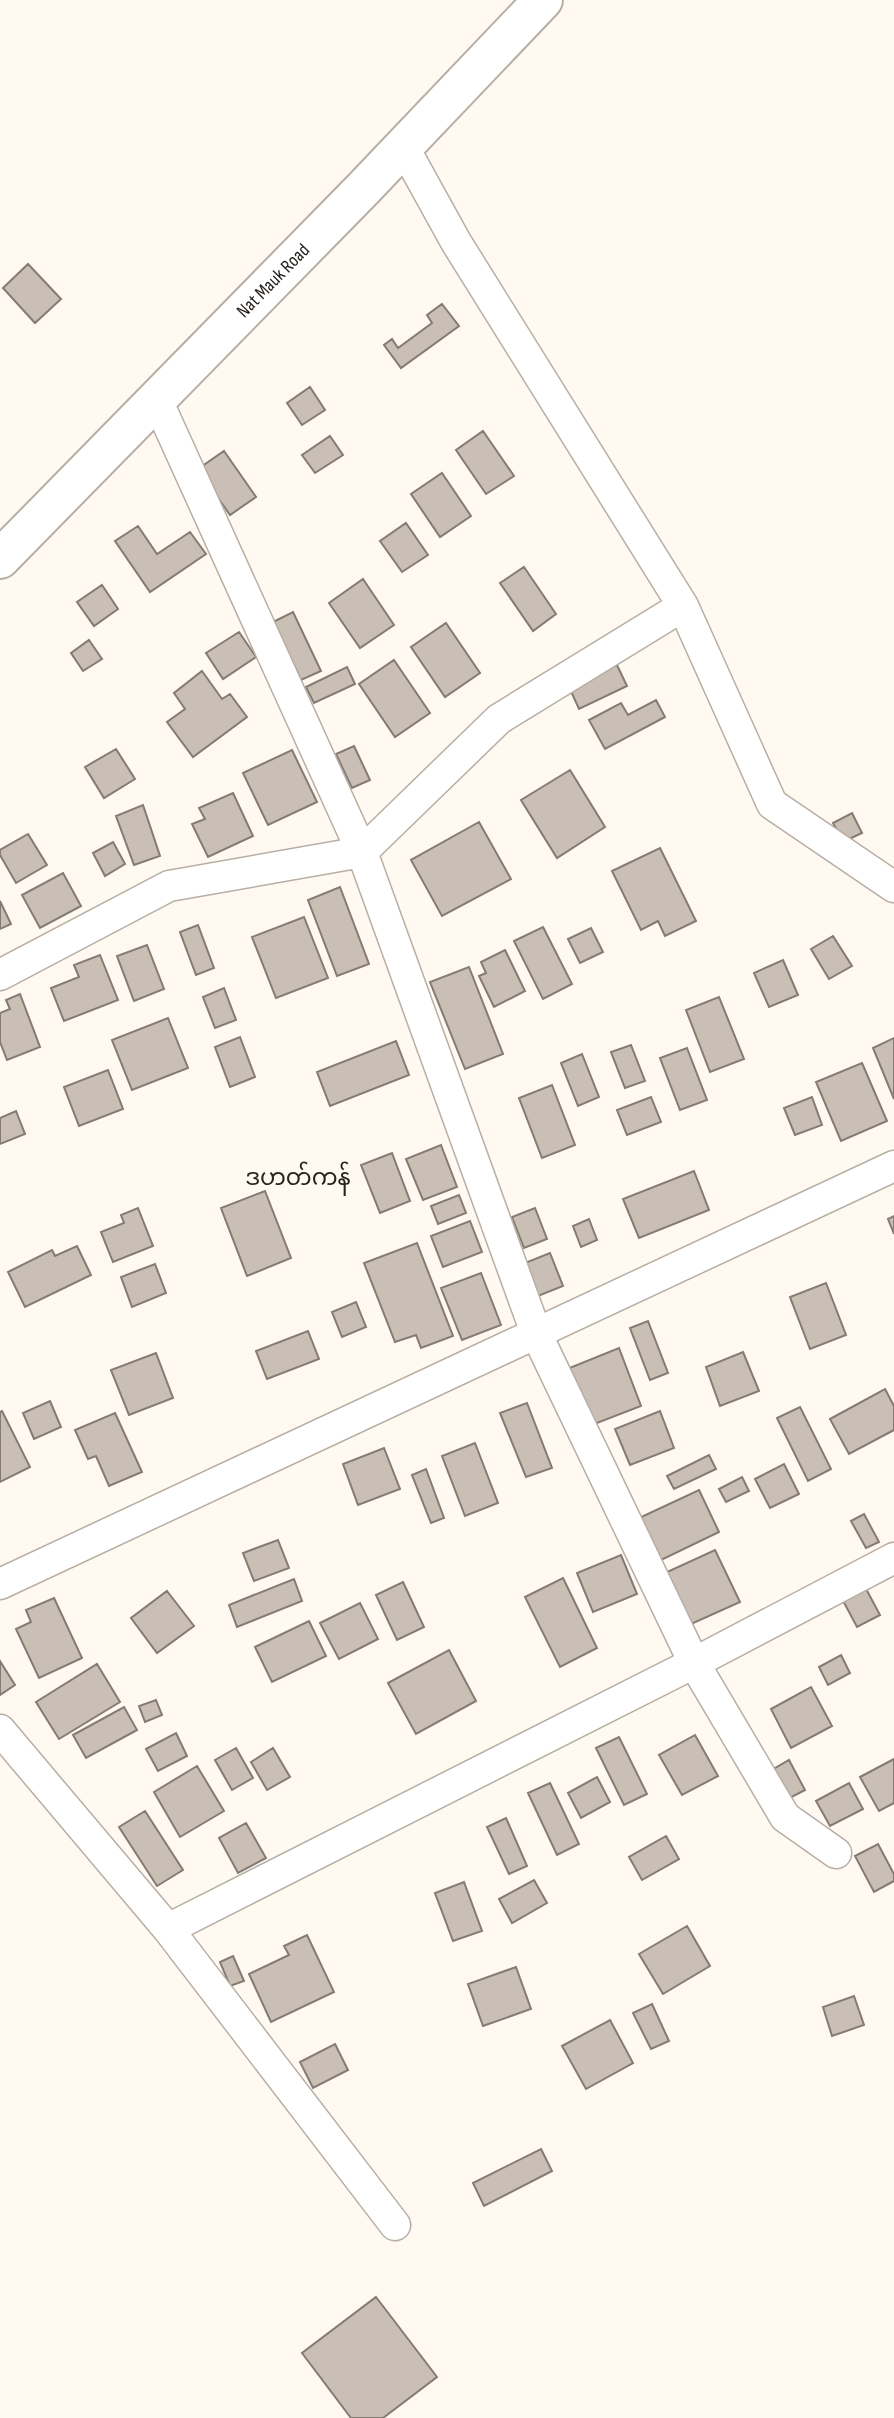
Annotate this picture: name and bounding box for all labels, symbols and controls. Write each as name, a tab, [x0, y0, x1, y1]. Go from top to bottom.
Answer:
street label: Nat Mauk Road	[232, 239, 314, 322]
district label: ဒဟတ်ကန်	[245, 1161, 351, 1196]

